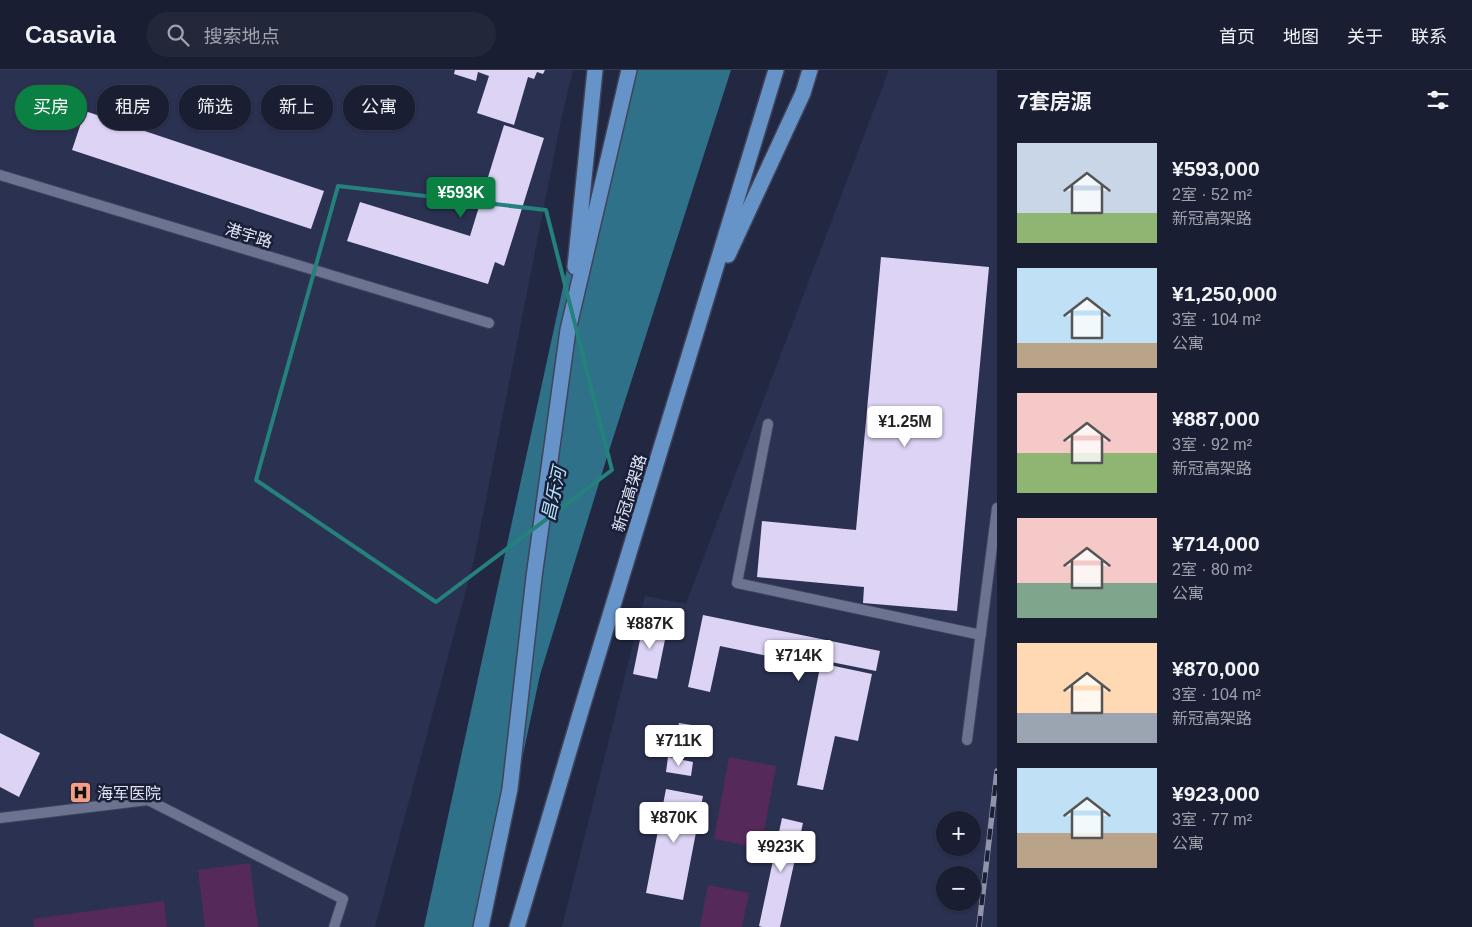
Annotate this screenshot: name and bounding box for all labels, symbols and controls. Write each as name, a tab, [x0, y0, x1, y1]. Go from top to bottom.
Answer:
search box	[146, 12, 496, 57]
text: Casavia	[25, 21, 116, 48]
icon: search	[164, 21, 192, 49]
text: 搜索地点	[204, 26, 280, 47]
text: 首页	[1219, 27, 1255, 47]
text: 地图	[1283, 27, 1319, 47]
text: 关于	[1347, 27, 1383, 47]
text: 联系	[1411, 27, 1447, 47]
chip: 买房	[15, 85, 87, 130]
chip: 租房	[97, 85, 169, 130]
chip: 筛选	[179, 85, 251, 130]
chip: 新上	[261, 85, 333, 130]
chip: 公寓	[343, 85, 415, 130]
icon: filters	[1424, 86, 1452, 114]
text: 7套房源	[1017, 90, 1092, 113]
text: ¥593,000	[1172, 157, 1260, 180]
icon: home	[1057, 163, 1117, 223]
pin: ¥593K	[426, 176, 496, 219]
text: ¥593K	[437, 184, 485, 201]
text: 2室 · 52 m²	[1172, 186, 1252, 203]
text: 新冠高架路	[1172, 210, 1252, 227]
street label: 港宇路	[223, 220, 274, 251]
text: ¥1,250,000	[1172, 282, 1277, 305]
icon: home	[1057, 288, 1117, 348]
text: 3室 · 104 m²	[1172, 311, 1261, 328]
text: 公寓	[1172, 335, 1204, 352]
pin: ¥1.25M	[864, 406, 946, 448]
text: ¥887,000	[1172, 407, 1260, 430]
text: ¥1.25M	[878, 413, 932, 430]
icon: home	[1057, 413, 1117, 473]
text: 3室 · 92 m²	[1172, 436, 1252, 453]
street label: 新冠高架路	[610, 452, 649, 534]
text: 新冠高架路	[1172, 460, 1252, 477]
water label: 昌乐河	[538, 463, 570, 523]
text: ¥714,000	[1172, 532, 1260, 555]
icon: home	[1057, 538, 1117, 598]
text: 2室 · 80 m²	[1172, 561, 1252, 578]
text: 公寓	[1172, 585, 1204, 602]
pin: ¥887K	[615, 608, 685, 650]
text: ¥887K	[626, 615, 674, 632]
pin: ¥714K	[764, 640, 834, 682]
text: ¥714K	[775, 647, 823, 664]
text: ¥870,000	[1172, 657, 1260, 680]
icon: home	[1057, 663, 1117, 723]
text: 3室 · 104 m²	[1172, 686, 1261, 703]
text: 新冠高架路	[1172, 710, 1252, 727]
pin: ¥711K	[644, 724, 714, 767]
text: ¥711K	[656, 732, 702, 749]
hospital icon: 海军医院	[69, 781, 93, 805]
text: ¥923,000	[1172, 782, 1260, 805]
place label: 海军医院	[97, 785, 161, 802]
icon: home	[1057, 788, 1117, 848]
pin: ¥870K	[639, 802, 709, 844]
text: ¥870K	[650, 809, 698, 826]
map controls	[936, 811, 981, 911]
button: +	[936, 811, 981, 856]
text: 3室 · 77 m²	[1172, 811, 1252, 828]
pin: ¥923K	[746, 830, 816, 873]
text: 公寓	[1172, 835, 1204, 852]
text: ¥923K	[757, 838, 805, 855]
button: −	[936, 866, 981, 911]

